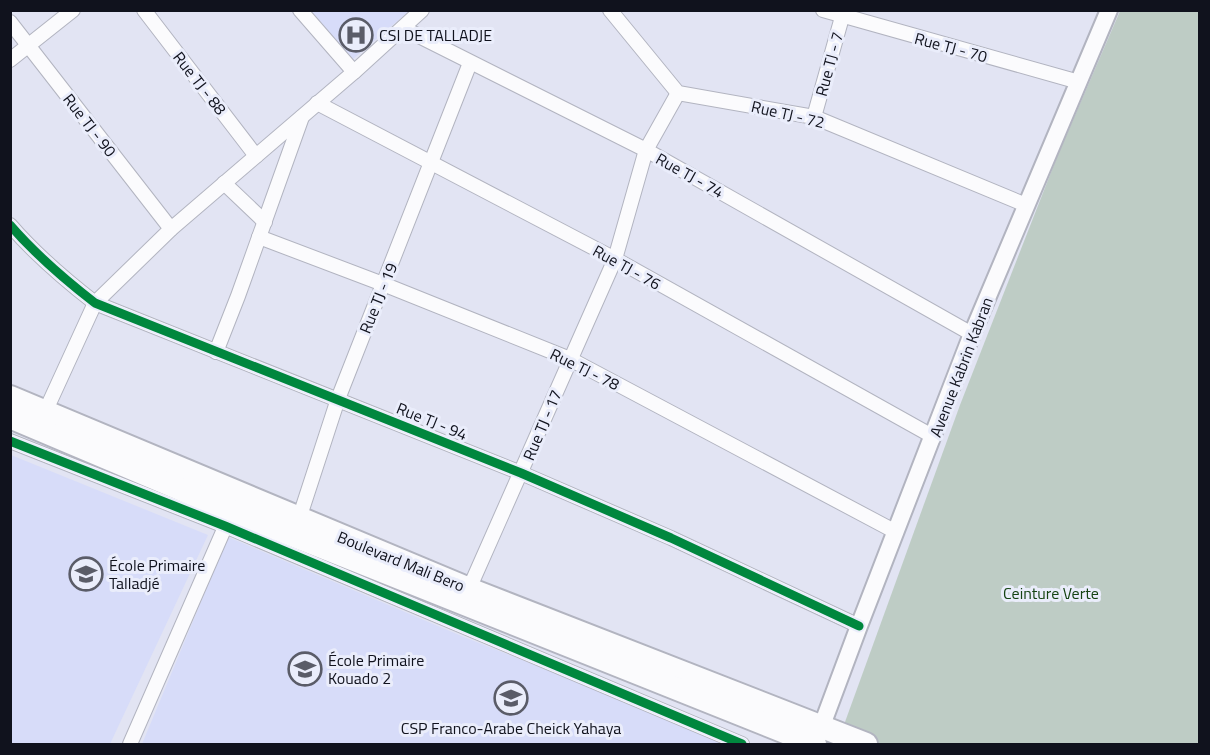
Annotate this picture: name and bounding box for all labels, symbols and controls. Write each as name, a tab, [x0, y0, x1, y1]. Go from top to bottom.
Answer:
hospital icon: CSI DE TALLADJE	[338, 17, 374, 53]
place label: CSI DE TALLADJE	[379, 23, 492, 47]
street label: Rue TJ - 70	[912, 26, 990, 68]
street label: Rue TJ - 7	[809, 29, 849, 99]
street label: Rue TJ - 88	[168, 46, 232, 120]
street label: Rue TJ - 90	[58, 88, 122, 162]
street label: Rue TJ - 72	[749, 94, 827, 134]
street label: Rue TJ - 74	[652, 146, 728, 204]
street label: Rue TJ - 76	[589, 238, 665, 296]
street label: Rue TJ - 19	[353, 259, 403, 337]
street label: Avenue Kabrin Kabran	[923, 294, 999, 440]
street label: Rue TJ - 78	[546, 342, 624, 396]
street label: Rue TJ - 17	[516, 386, 568, 464]
street label: Rue TJ - 94	[393, 396, 471, 446]
street label: Boulevard Mali Bero	[334, 525, 468, 597]
place label: École Primaire Talladjé	[109, 553, 205, 595]
school or university icon: École Primaire Talladjé	[68, 556, 104, 592]
park label: Ceinture Verte	[1003, 581, 1099, 605]
place label: École Primaire Kouado 2	[328, 648, 424, 690]
school or university icon: École Primaire Kouado 2	[287, 651, 323, 687]
school or university icon: CSP Franco-Arabe Cheick Yahaya	[493, 680, 529, 716]
place label: CSP Franco-Arabe Cheick Yahaya	[401, 716, 621, 740]

